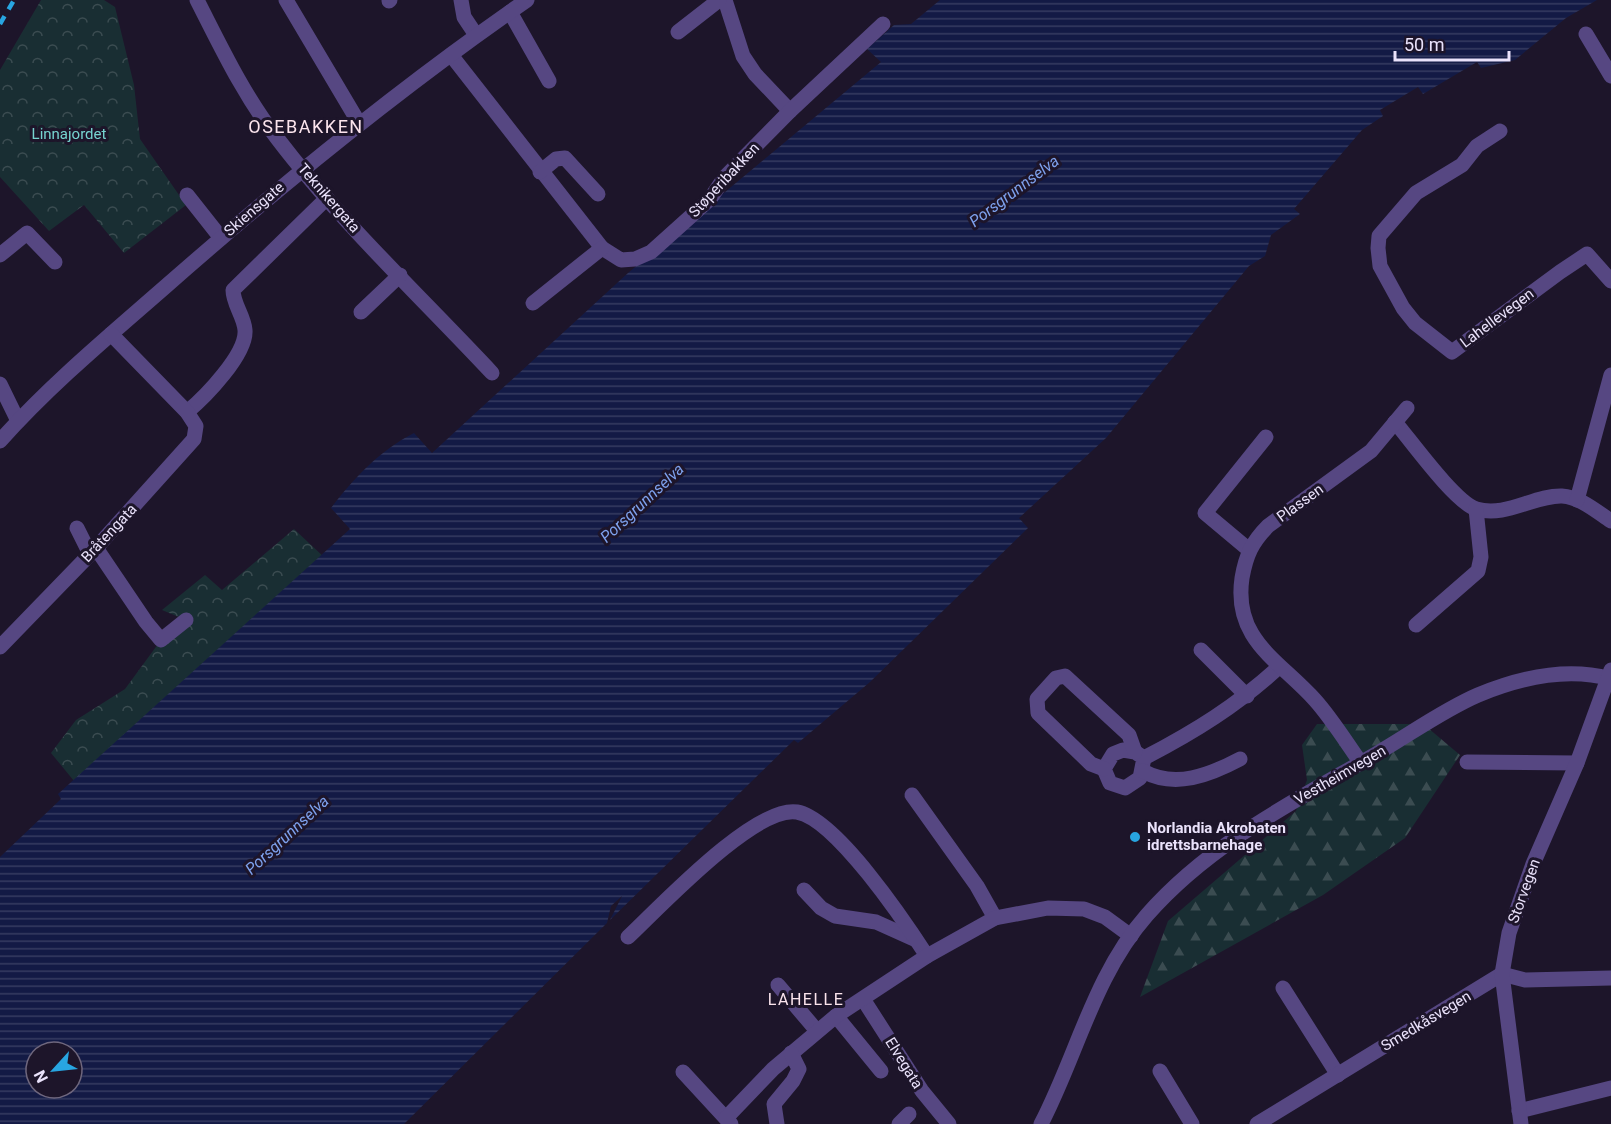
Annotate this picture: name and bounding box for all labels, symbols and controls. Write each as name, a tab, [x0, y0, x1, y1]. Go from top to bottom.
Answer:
scale bar	[1395, 24, 1509, 62]
text: 50 m	[1404, 34, 1444, 55]
district label: OSEBAKKEN	[248, 116, 364, 137]
park label: Linnajordet	[32, 125, 107, 143]
street label: Støperibakken	[685, 139, 763, 221]
water label: Porsgrunnselva	[965, 151, 1063, 231]
street label: Teknikergata	[294, 160, 364, 236]
street label: Skiensgate	[220, 178, 288, 240]
street label: Lahellevegen	[1457, 285, 1537, 351]
water label: Porsgrunnselva	[596, 459, 688, 547]
street label: Plassen	[1273, 480, 1327, 526]
street label: Bråtengata	[77, 500, 141, 566]
street label: Vestheimvegen	[1291, 742, 1389, 808]
water label: Porsgrunnselva	[241, 791, 333, 879]
place label: Norlandia Akrobaten idrettsbarnehage	[1147, 819, 1286, 854]
marker: Norlandia Akrobaten idrettsbarnehage	[1128, 830, 1142, 844]
street label: Storvegen	[1504, 856, 1544, 926]
street label: Smedkåsvegen	[1378, 987, 1474, 1055]
district label: LAHELLE	[768, 990, 844, 1009]
street label: Elvegata	[881, 1034, 927, 1092]
north arrow	[24, 1040, 84, 1100]
text: N	[30, 1067, 52, 1086]

